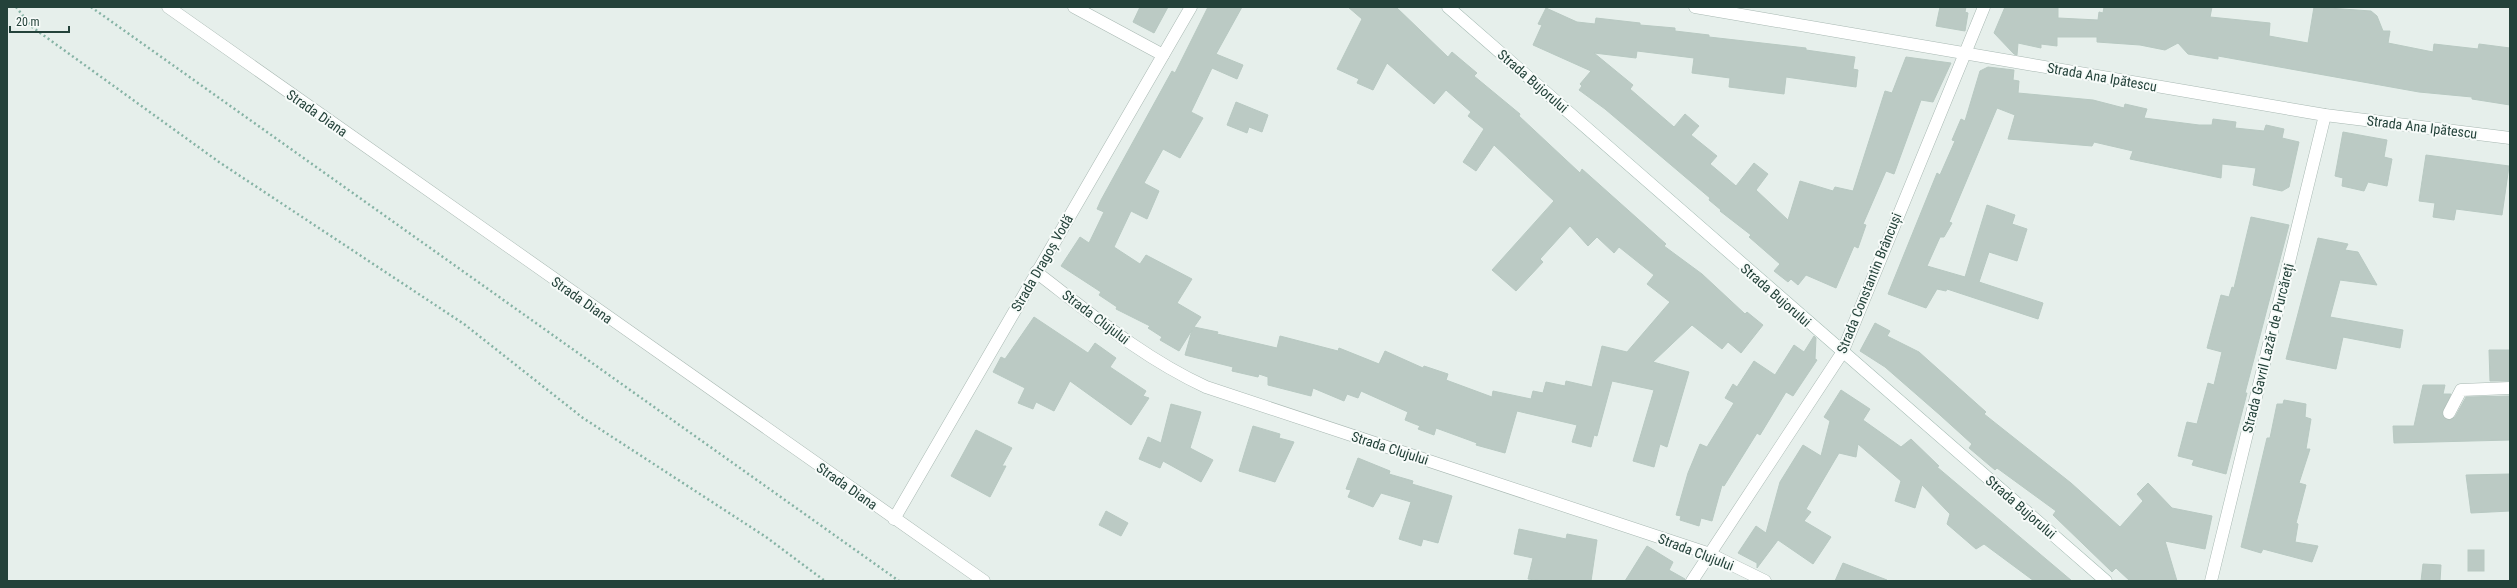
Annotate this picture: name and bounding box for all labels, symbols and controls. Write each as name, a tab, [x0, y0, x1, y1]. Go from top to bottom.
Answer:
scale bar	[10, 8, 69, 34]
text: 20 m	[16, 15, 40, 29]
street label: Strada Bujorului	[1495, 46, 1571, 116]
street label: Strada Ana Ipătescu	[2046, 59, 2158, 95]
street label: Strada Diana	[284, 86, 350, 140]
street label: Strada Ana Ipătescu	[2366, 112, 2478, 142]
street label: Strada Constantin Brâncuși	[1833, 210, 1905, 356]
street label: Strada Dragoș Vodă	[1008, 212, 1077, 315]
street label: Strada Bujorului	[1738, 260, 1814, 330]
street label: Strada Gavril Lazăr de Purcăreți	[2239, 262, 2298, 435]
street label: Strada Diana	[549, 273, 615, 327]
street label: Strada Clujului	[1059, 287, 1133, 347]
street label: Strada Clujului	[1349, 428, 1431, 468]
street label: Strada Diana	[814, 459, 880, 513]
street label: Strada Bujorului	[1983, 472, 2059, 542]
street label: Strada Clujului	[1656, 530, 1736, 574]

